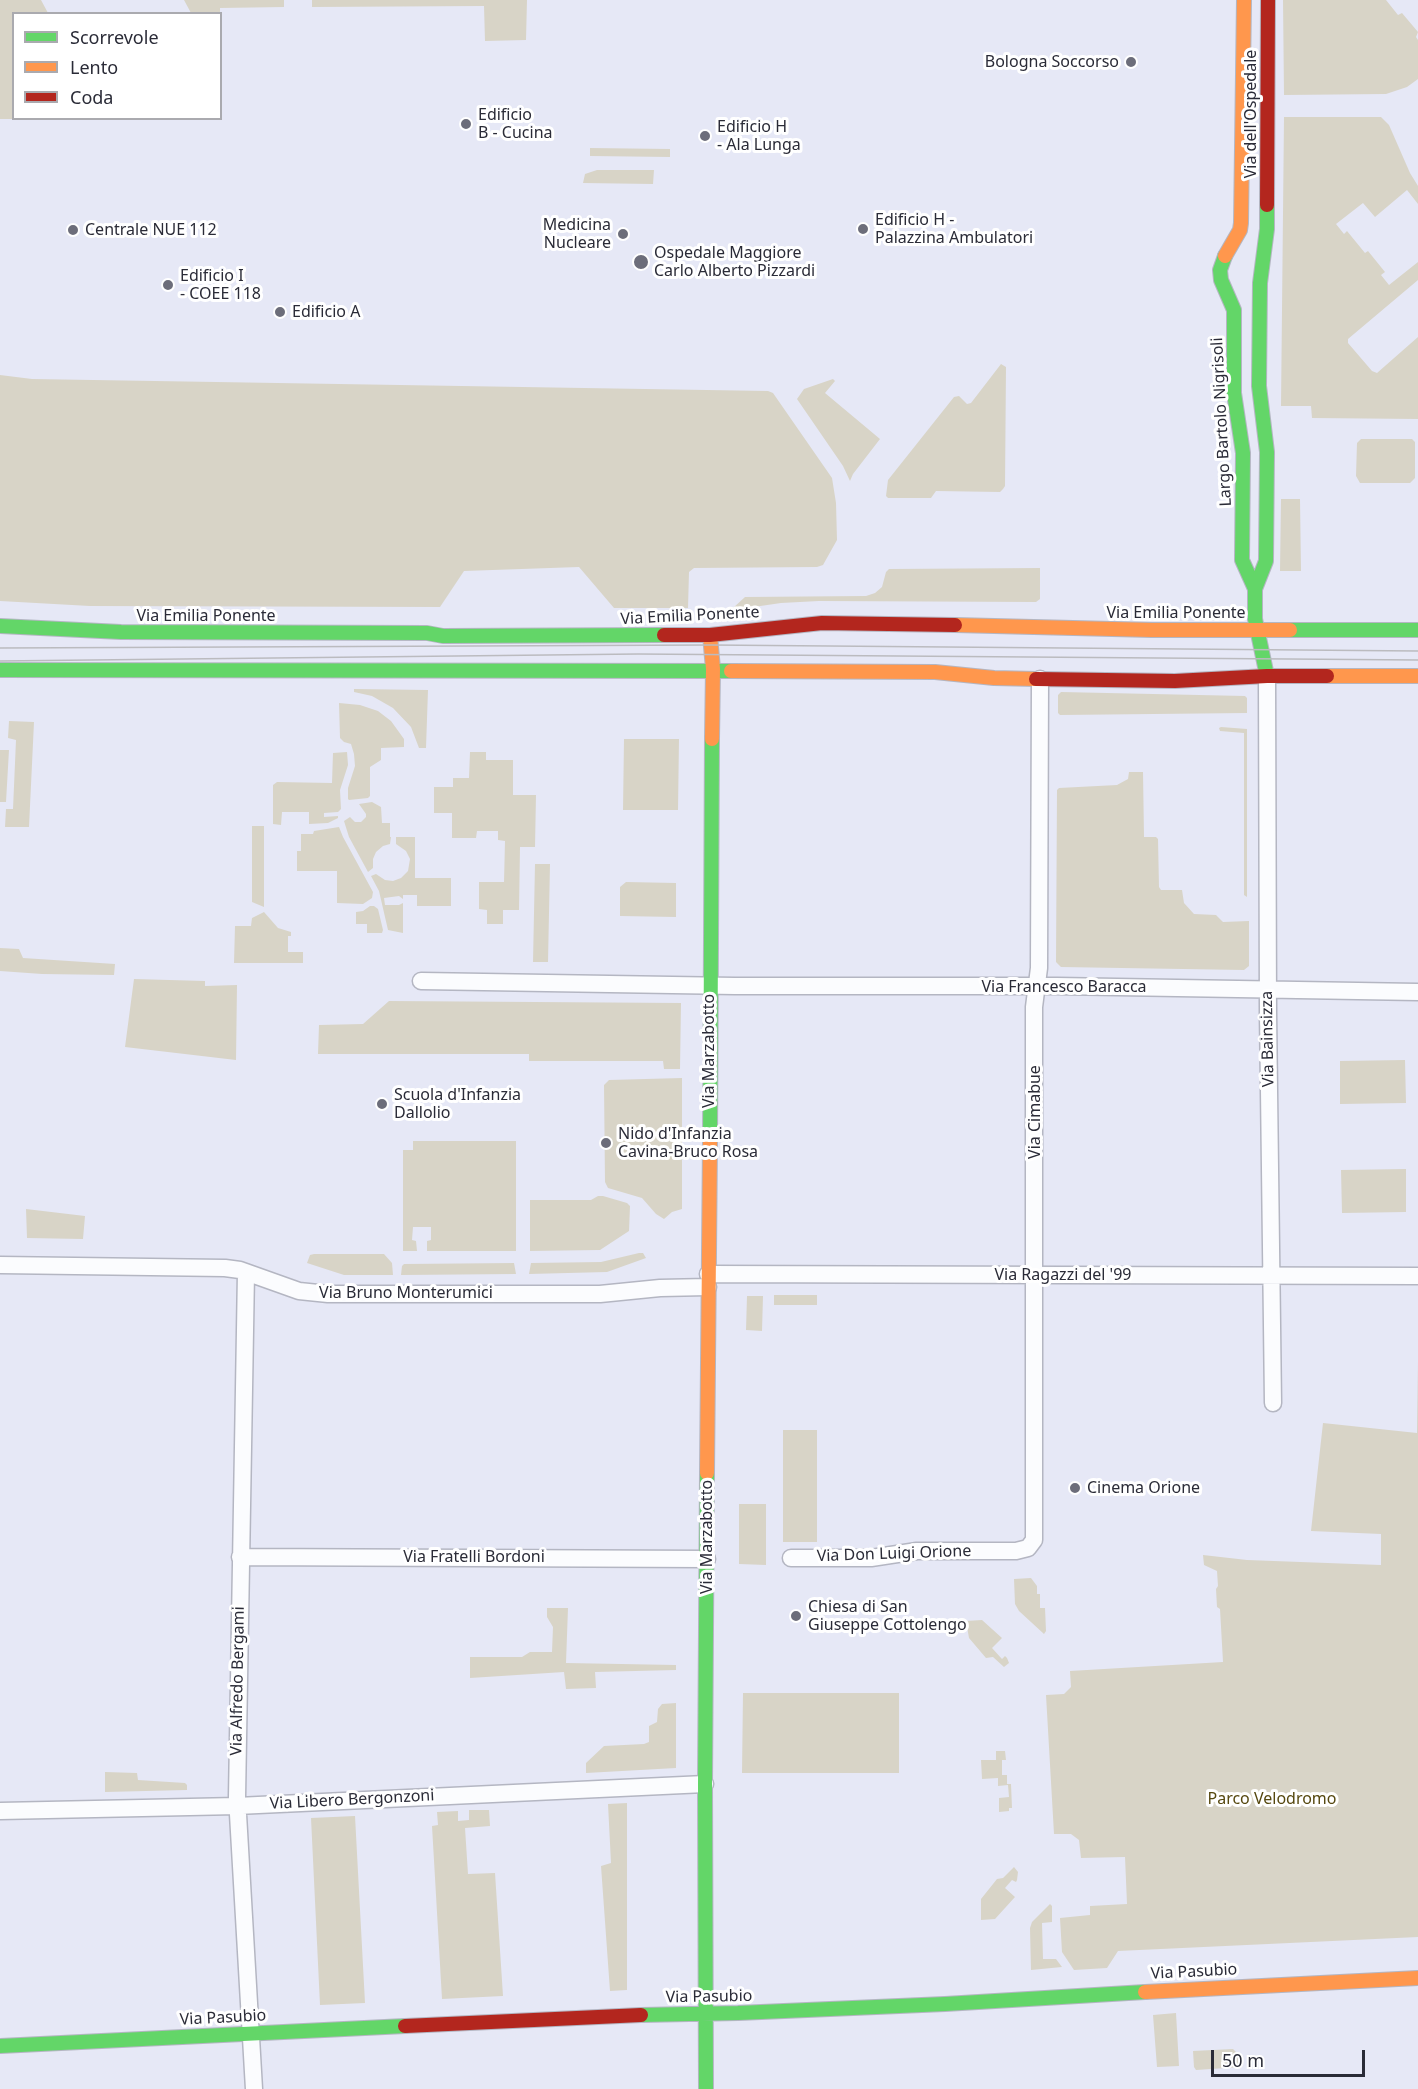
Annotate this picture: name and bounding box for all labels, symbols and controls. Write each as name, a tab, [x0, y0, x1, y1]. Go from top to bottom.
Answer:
legend	[12, 12, 222, 120]
text: Scorrevole	[70, 25, 159, 49]
street label: Via dell'Ospedale	[1241, 50, 1261, 178]
place label: Bologna Soccorso	[985, 52, 1119, 72]
text: Lento	[70, 55, 118, 79]
marker: Bologna Soccorso	[1124, 55, 1138, 69]
text: Coda	[70, 85, 113, 109]
place label: Edificio B - Cucina	[478, 105, 553, 143]
marker: Edificio B - Cucina	[459, 117, 473, 131]
place label: Edificio H - Ala Lunga	[717, 117, 801, 155]
marker: Edificio H - Ala Lunga	[698, 129, 712, 143]
place label: Edificio H - Palazzina Ambulatori	[875, 210, 1033, 248]
place label: Medicina Nucleare	[543, 215, 611, 253]
place label: Centrale NUE 112	[85, 220, 217, 240]
marker: Edificio H - Palazzina Ambulatori	[856, 222, 870, 236]
marker: Centrale NUE 112	[66, 223, 80, 237]
marker: Medicina Nucleare	[616, 227, 630, 241]
place label: Ospedale Maggiore Carlo Alberto Pizzardi	[654, 243, 815, 281]
marker: Ospedale Maggiore Carlo Alberto Pizzardi	[632, 253, 650, 271]
place label: Edificio I - COEE 118	[180, 266, 261, 304]
marker: Edificio I - COEE 118	[161, 278, 175, 292]
place label: Edificio A	[292, 302, 360, 322]
marker: Edificio A	[273, 305, 287, 319]
street label: Largo Bartolo Nigrisoli	[1208, 337, 1236, 507]
street label: Via Emilia Ponente	[620, 603, 760, 629]
street label: Via Emilia Ponente	[1106, 603, 1246, 623]
street label: Via Emilia Ponente	[136, 606, 276, 626]
street label: Via Francesco Baracca	[981, 977, 1147, 997]
street label: Via Bainsizza	[1258, 991, 1278, 1087]
street label: Via Marzabotto	[699, 994, 719, 1108]
street label: Via Cimabue	[1025, 1065, 1045, 1159]
place label: Scuola d'Infanzia Dallolio	[394, 1085, 521, 1123]
marker: Scuola d'Infanzia Dallolio	[375, 1097, 389, 1111]
place label: Nido d'Infanzia Cavina-Bruco Rosa	[618, 1124, 758, 1162]
marker: Nido d'Infanzia Cavina-Bruco Rosa	[599, 1136, 613, 1150]
street label: Via Ragazzi del '99	[995, 1265, 1131, 1285]
street label: Via Bruno Monterumici	[319, 1283, 493, 1303]
place label: Cinema Orione	[1087, 1478, 1200, 1498]
street label: Via Marzabotto	[697, 1480, 717, 1594]
marker: Cinema Orione	[1068, 1481, 1082, 1495]
street label: Via Don Luigi Orione	[816, 1542, 972, 1566]
street label: Via Fratelli Bordoni	[403, 1547, 545, 1567]
place label: Chiesa di San Giuseppe Cottolengo	[808, 1597, 967, 1635]
street label: Via Alfredo Bergami	[227, 1606, 249, 1756]
marker: Chiesa di San Giuseppe Cottolengo	[789, 1609, 803, 1623]
street label: Via Libero Bergonzoni	[269, 1786, 435, 1814]
park label: Parco Velodromo	[1207, 1789, 1337, 1809]
street label: Via Pasubio	[1150, 1960, 1238, 1984]
street label: Via Pasubio	[665, 1987, 753, 2007]
street label: Via Pasubio	[179, 2006, 267, 2030]
scale bar	[1214, 2038, 1368, 2076]
text: 50 m	[1222, 2048, 1264, 2072]

